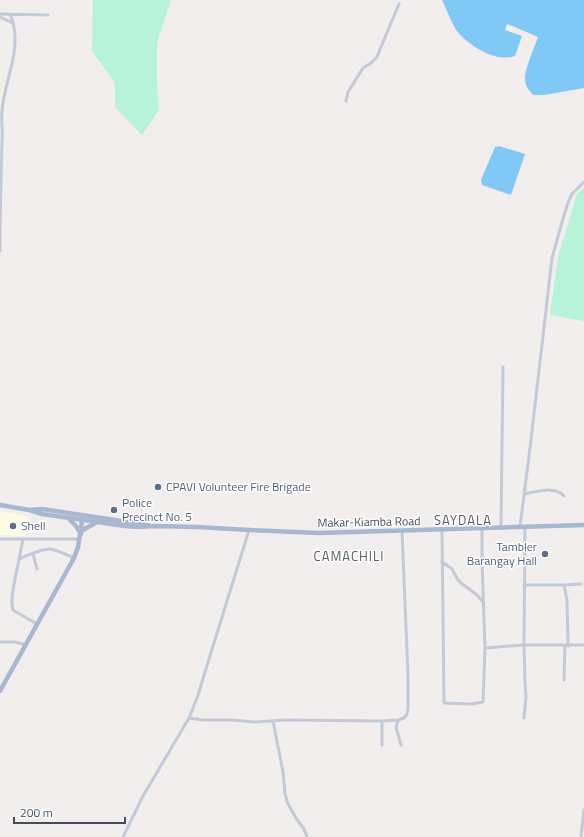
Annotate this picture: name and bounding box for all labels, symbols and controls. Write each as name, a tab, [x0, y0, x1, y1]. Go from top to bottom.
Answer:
place label: CPAVI Volunteer Fire Brigade	[166, 477, 311, 496]
marker: CPAVI Volunteer Fire Brigade	[153, 482, 163, 492]
place label: Police Precinct No. 5	[122, 493, 192, 526]
marker: Police Precinct No. 5	[109, 505, 119, 515]
district label: SAYDALA	[434, 510, 492, 530]
street label: Makar-Kiamba Road	[317, 511, 421, 532]
place label: Shell	[21, 516, 46, 535]
marker: Shell	[8, 521, 18, 531]
place label: Tambler Barangay Hall	[467, 537, 537, 570]
district label: CAMACHILI	[314, 546, 384, 566]
marker: Tambler Barangay Hall	[540, 549, 550, 559]
scale bar	[14, 799, 125, 825]
text: 200 m	[20, 803, 53, 822]

